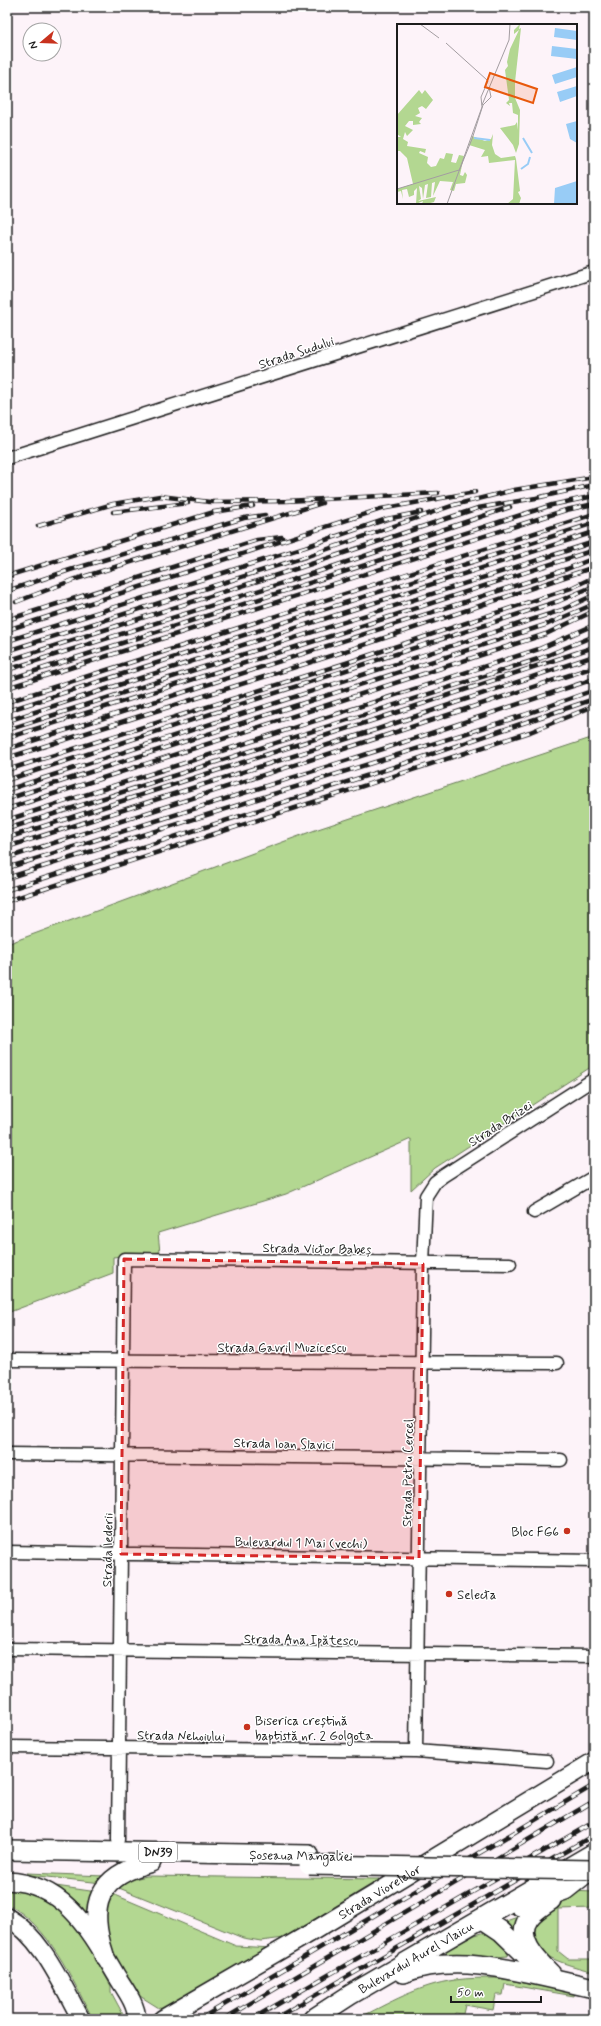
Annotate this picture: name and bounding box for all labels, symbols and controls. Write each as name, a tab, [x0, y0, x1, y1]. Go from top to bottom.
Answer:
north arrow	[22, 22, 62, 62]
inset map	[397, 24, 577, 204]
text: N	[26, 39, 41, 51]
street label: Strada Sudului	[257, 333, 336, 374]
street label: Strada Brizei	[466, 1097, 536, 1151]
street label: Strada Victor Babeș	[262, 1240, 372, 1259]
street label: Strada Gavril Muzicescu	[217, 1340, 347, 1357]
street label: Strada Petru Cercel	[399, 1419, 418, 1527]
street label: Strada Ioan Slavici	[234, 1435, 334, 1454]
street label: Strada Iederii	[99, 1513, 118, 1587]
place label: Bloc FG6	[511, 1524, 559, 1541]
marker: Bloc FG6	[562, 1526, 572, 1536]
street label: Bulevardul 1 Mai (vechi)	[235, 1534, 368, 1553]
place label: Selecta	[457, 1587, 497, 1604]
marker: Selecta	[444, 1589, 454, 1599]
street label: Strada Ana Ipătescu	[244, 1631, 359, 1650]
place label: Biserica creștină baptistă nr. 2 Golgota	[255, 1713, 373, 1746]
marker: Biserica creștină baptistă nr. 2 Golgota	[242, 1722, 252, 1732]
street label: Strada Nehoiului	[137, 1727, 225, 1746]
road number: DN39	[139, 1842, 177, 1862]
street label: Șoseaua Mangaliei	[249, 1847, 353, 1867]
street label: Strada Viorelelor	[336, 1860, 425, 1924]
street label: Bulevardul Aurel Vlaicu	[356, 1918, 477, 1998]
scale bar	[451, 1978, 541, 2004]
text: 50 m	[457, 1985, 484, 2001]

